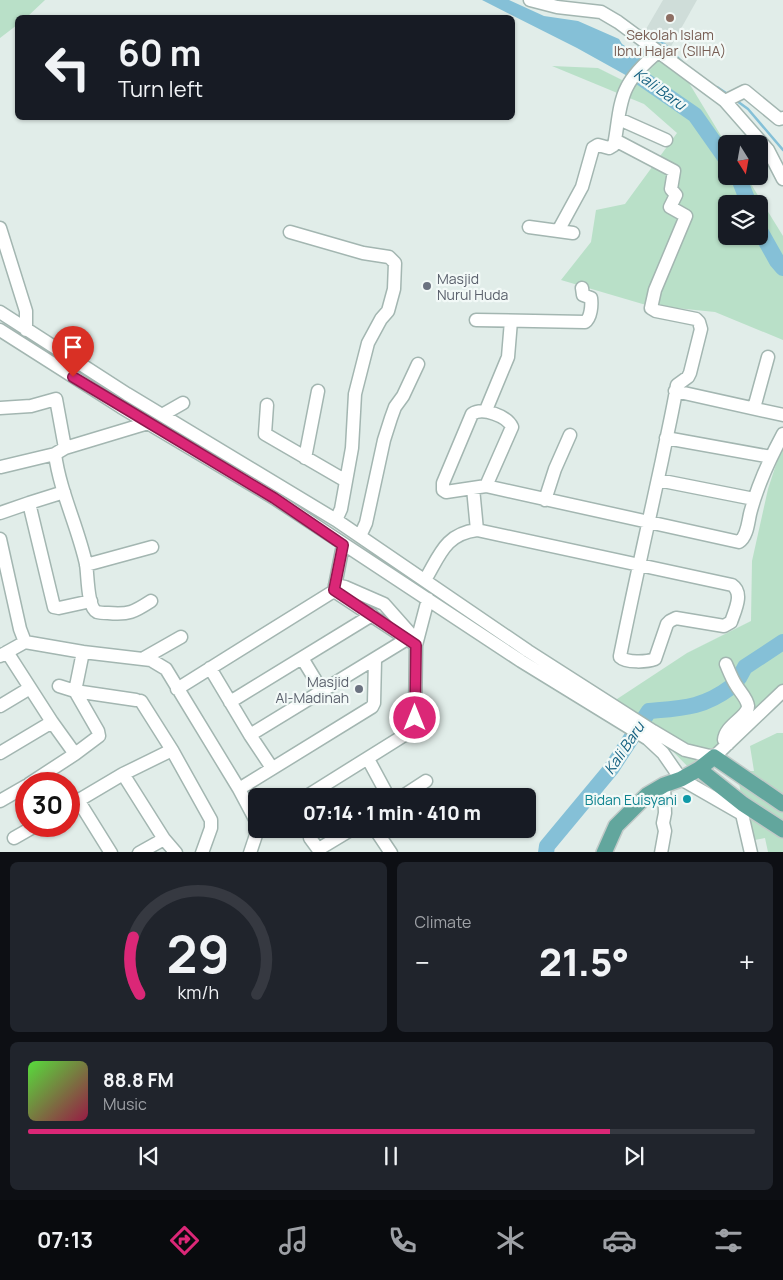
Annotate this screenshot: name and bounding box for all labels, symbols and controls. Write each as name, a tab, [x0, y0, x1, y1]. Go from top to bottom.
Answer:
marker: Sekolah Islam Ibnu Hajar (SIIHA)	[664, 12, 676, 24]
place label: Sekolah Islam Ibnu Hajar (SIIHA)	[614, 25, 726, 60]
text: 60 m	[118, 29, 201, 77]
icon: left	[35, 35, 100, 100]
water label: Kali Baru	[630, 63, 691, 115]
text: Turn left	[118, 74, 203, 104]
north arrow	[718, 135, 768, 185]
map controls	[718, 135, 768, 245]
button: layers	[718, 195, 768, 245]
place label: Masjid Nurul Huda	[437, 269, 508, 304]
marker: Masjid Nurul Huda	[421, 280, 433, 292]
pin	[52, 326, 94, 377]
icon: arrive	[59, 333, 87, 361]
place label: Masjid Al-Madinah	[275, 672, 349, 707]
marker: Masjid Al-Madinah	[353, 683, 365, 695]
position arrow	[388, 691, 440, 743]
water label: Kali Baru	[599, 717, 650, 778]
speed limit sign: 30	[15, 772, 80, 837]
place label: Bidan Euisyani	[585, 790, 677, 809]
marker: Bidan Euisyani	[681, 793, 693, 805]
text: 07:14 · 1 min · 410 m	[303, 800, 481, 826]
text: Climate	[415, 911, 471, 933]
text: 29	[167, 918, 230, 989]
text: 21.5°	[539, 935, 629, 987]
text: −	[415, 943, 430, 981]
text: +	[739, 943, 755, 981]
text: km/h	[177, 980, 219, 1004]
text: 88.8 FM	[103, 1067, 174, 1093]
text: Music	[103, 1093, 147, 1115]
icon: previous	[135, 1142, 163, 1170]
icon: pause	[377, 1142, 405, 1170]
icon: next	[620, 1142, 648, 1170]
icon: directions	[167, 1223, 202, 1258]
icon: music	[276, 1223, 311, 1258]
icon: phone	[385, 1223, 420, 1258]
icon: climate	[493, 1223, 528, 1258]
icon: car	[602, 1223, 637, 1258]
icon: filters	[711, 1223, 746, 1258]
text: 07:13	[37, 1225, 93, 1255]

